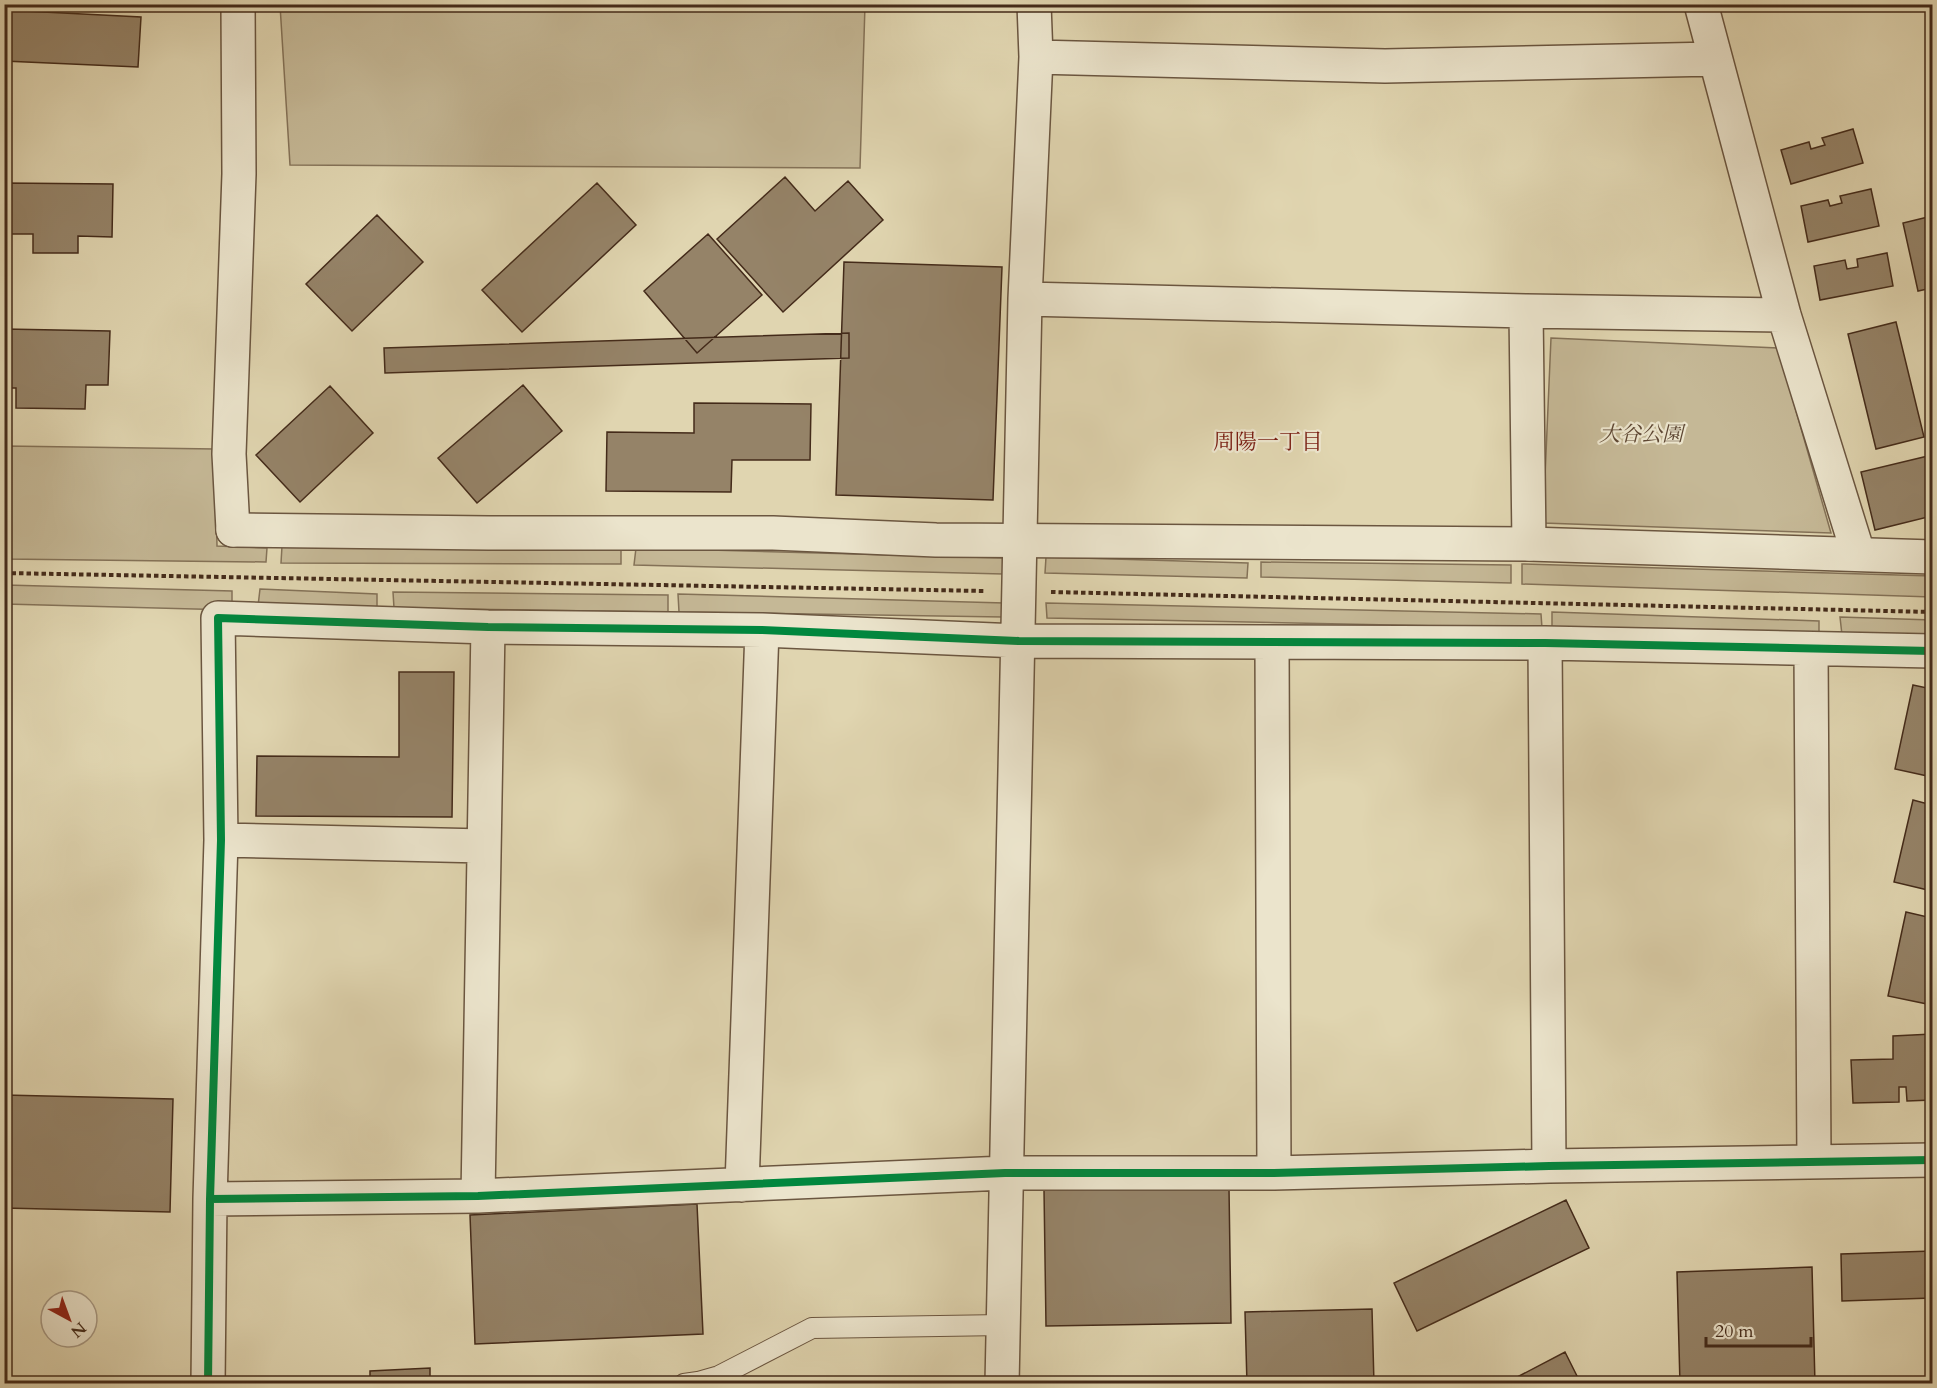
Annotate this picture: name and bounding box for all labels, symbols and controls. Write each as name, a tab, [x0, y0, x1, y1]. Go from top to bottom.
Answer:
park label: 大谷公園	[1599, 420, 1686, 449]
district label: 周陽一丁目	[1213, 427, 1323, 457]
north arrow	[39, 1289, 99, 1349]
scale bar	[1706, 1310, 1811, 1348]
text: N	[66, 1317, 91, 1342]
text: 20 m	[1715, 1319, 1754, 1344]

